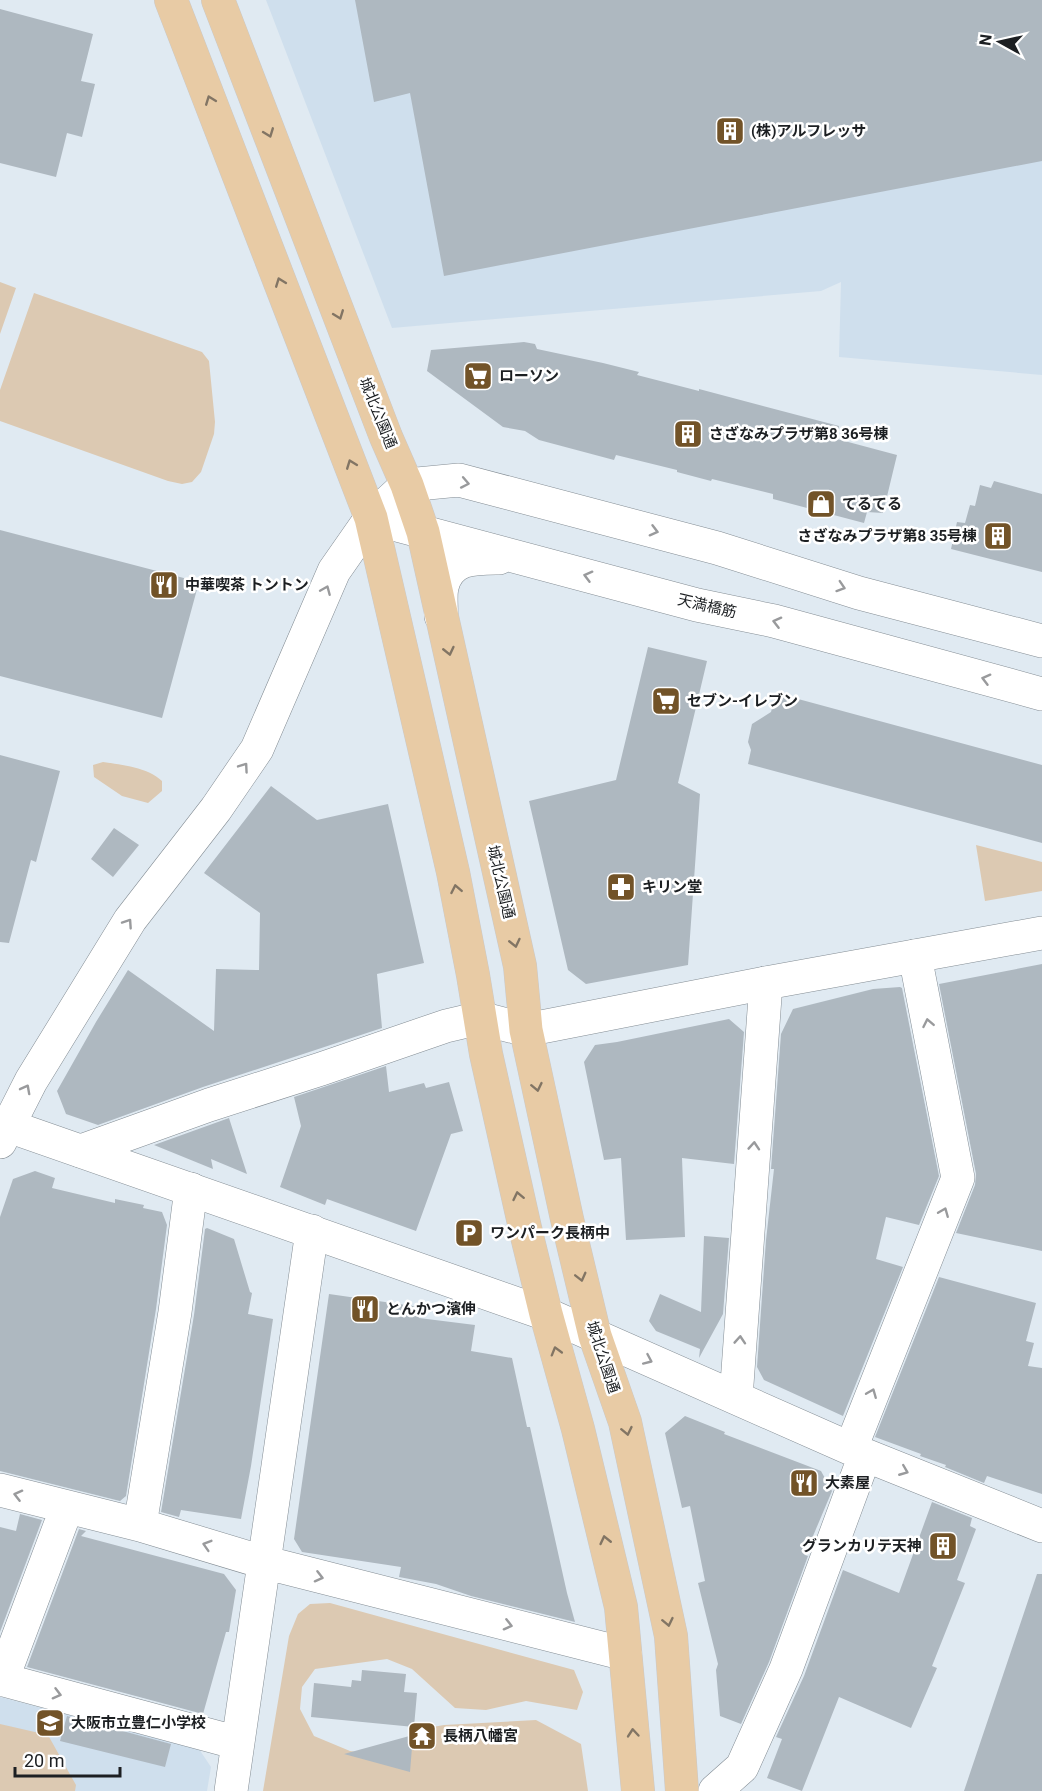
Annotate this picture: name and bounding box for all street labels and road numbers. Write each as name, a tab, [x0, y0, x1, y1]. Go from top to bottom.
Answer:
street label: 城北公園通	[356, 375, 400, 451]
street label: 天満橋筋	[676, 590, 738, 622]
street label: 城北公園通	[484, 843, 518, 921]
street label: 城北公園通	[583, 1319, 623, 1395]

